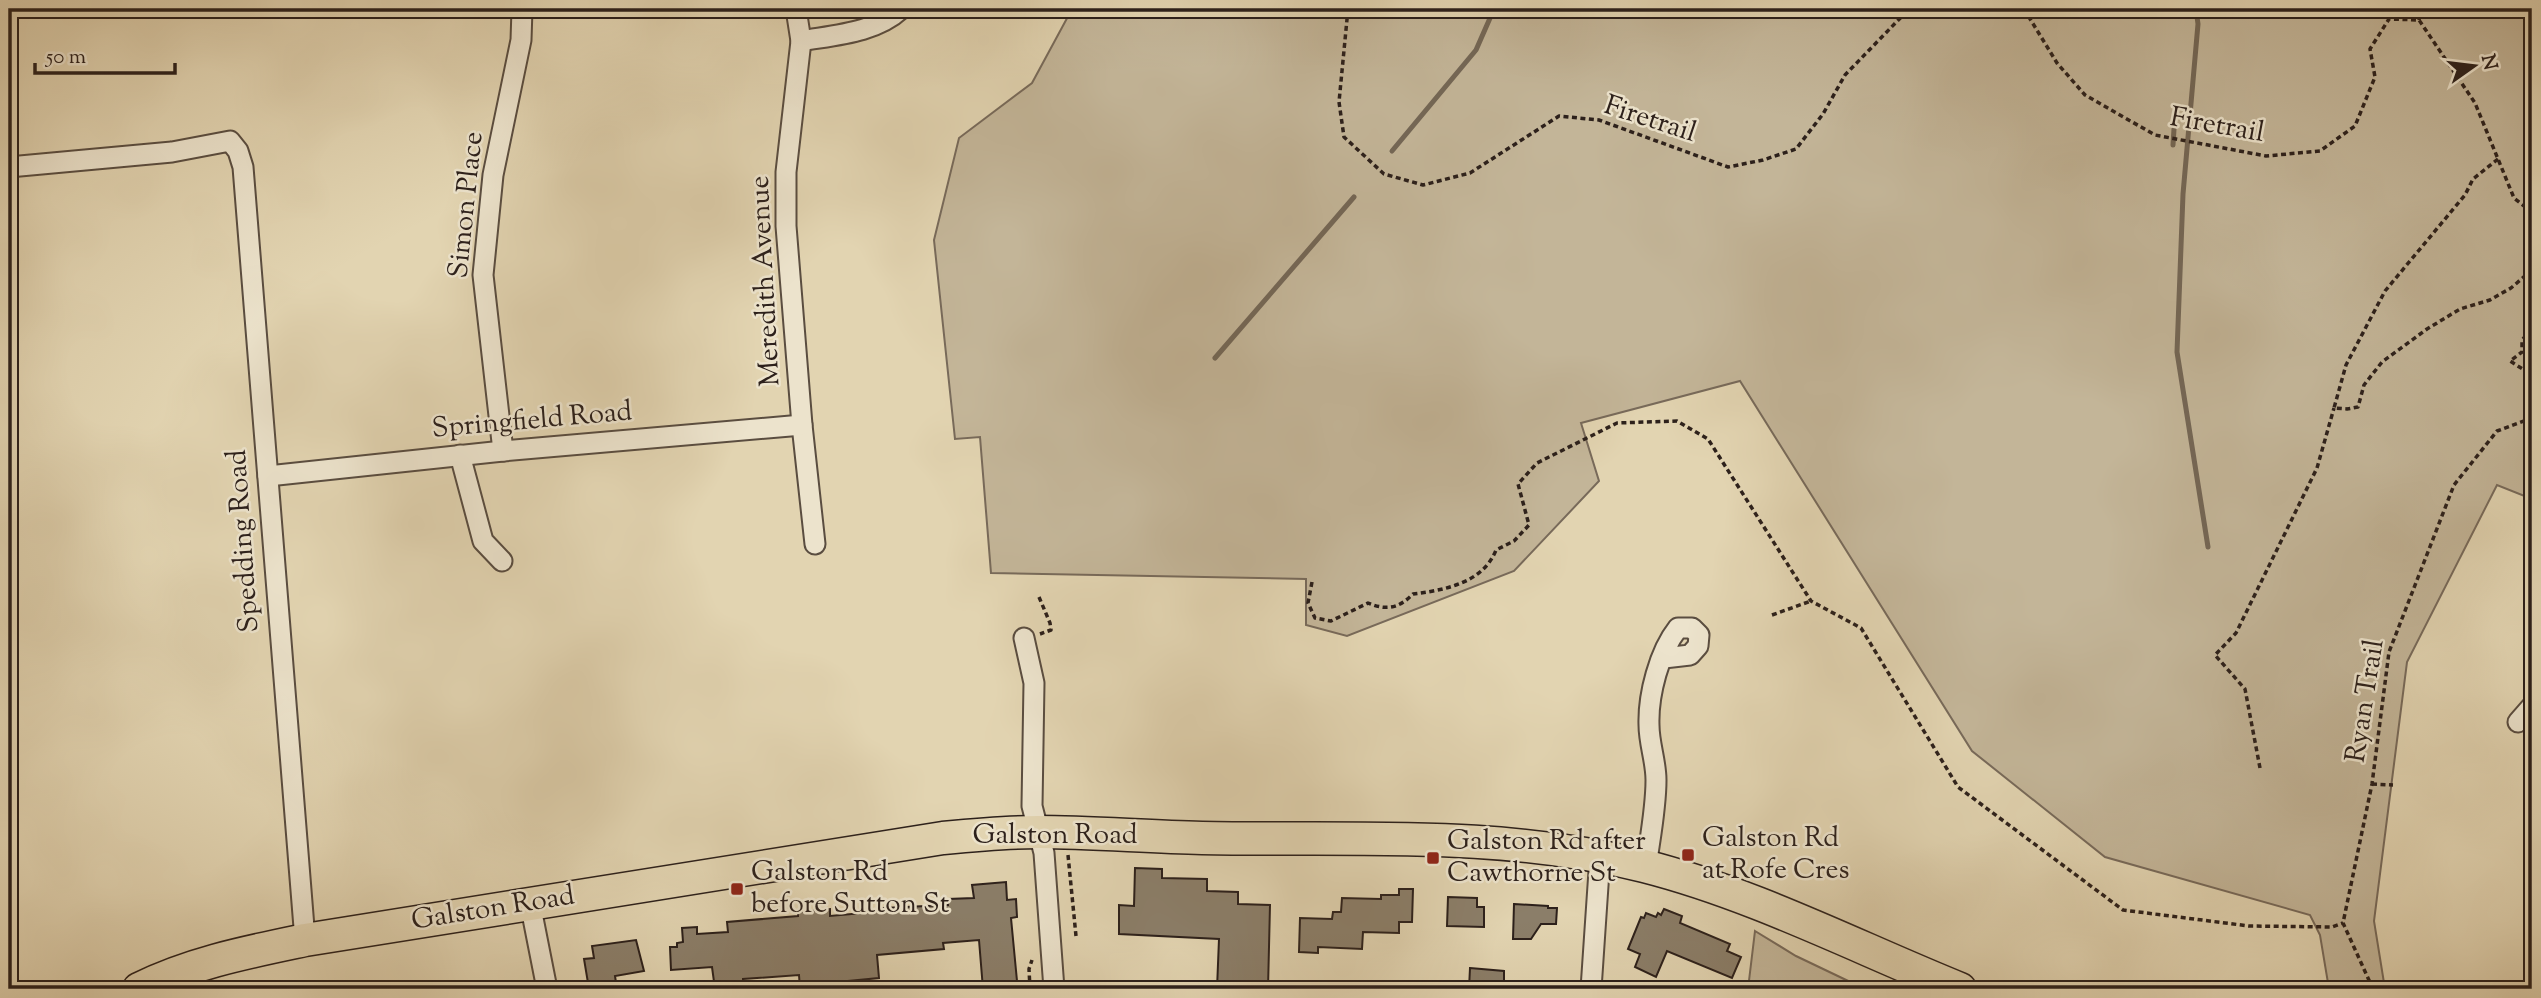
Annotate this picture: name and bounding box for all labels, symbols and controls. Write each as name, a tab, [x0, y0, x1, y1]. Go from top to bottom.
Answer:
scale bar	[35, 32, 175, 76]
north arrow	[2440, 32, 2510, 102]
text: 50 m	[45, 43, 86, 73]
text: N	[2473, 52, 2503, 73]
street label: Firetrail	[1599, 86, 1702, 154]
street label: Firetrail	[2167, 98, 2267, 154]
street label: Simon Place	[439, 130, 495, 280]
street label: Meredith Avenue	[741, 175, 791, 387]
street label: Springfield Road	[430, 392, 634, 450]
street label: Spedding Road	[218, 448, 270, 634]
street label: Ryan Trail	[2337, 636, 2396, 766]
street label: Galston Road	[973, 816, 1138, 856]
place label: Galston Rd at Rofe Cres	[1702, 819, 1850, 891]
place label: Galston Rd after Cawthorne St	[1447, 822, 1646, 894]
marker: Galston Rd at Rofe Cres	[1680, 847, 1696, 863]
marker: Galston Rd after Cawthorne St	[1425, 850, 1441, 866]
place label: Galston Rd before Sutton St	[751, 853, 950, 925]
street label: Galston Road	[408, 876, 578, 942]
marker: Galston Rd before Sutton St	[729, 881, 745, 897]

